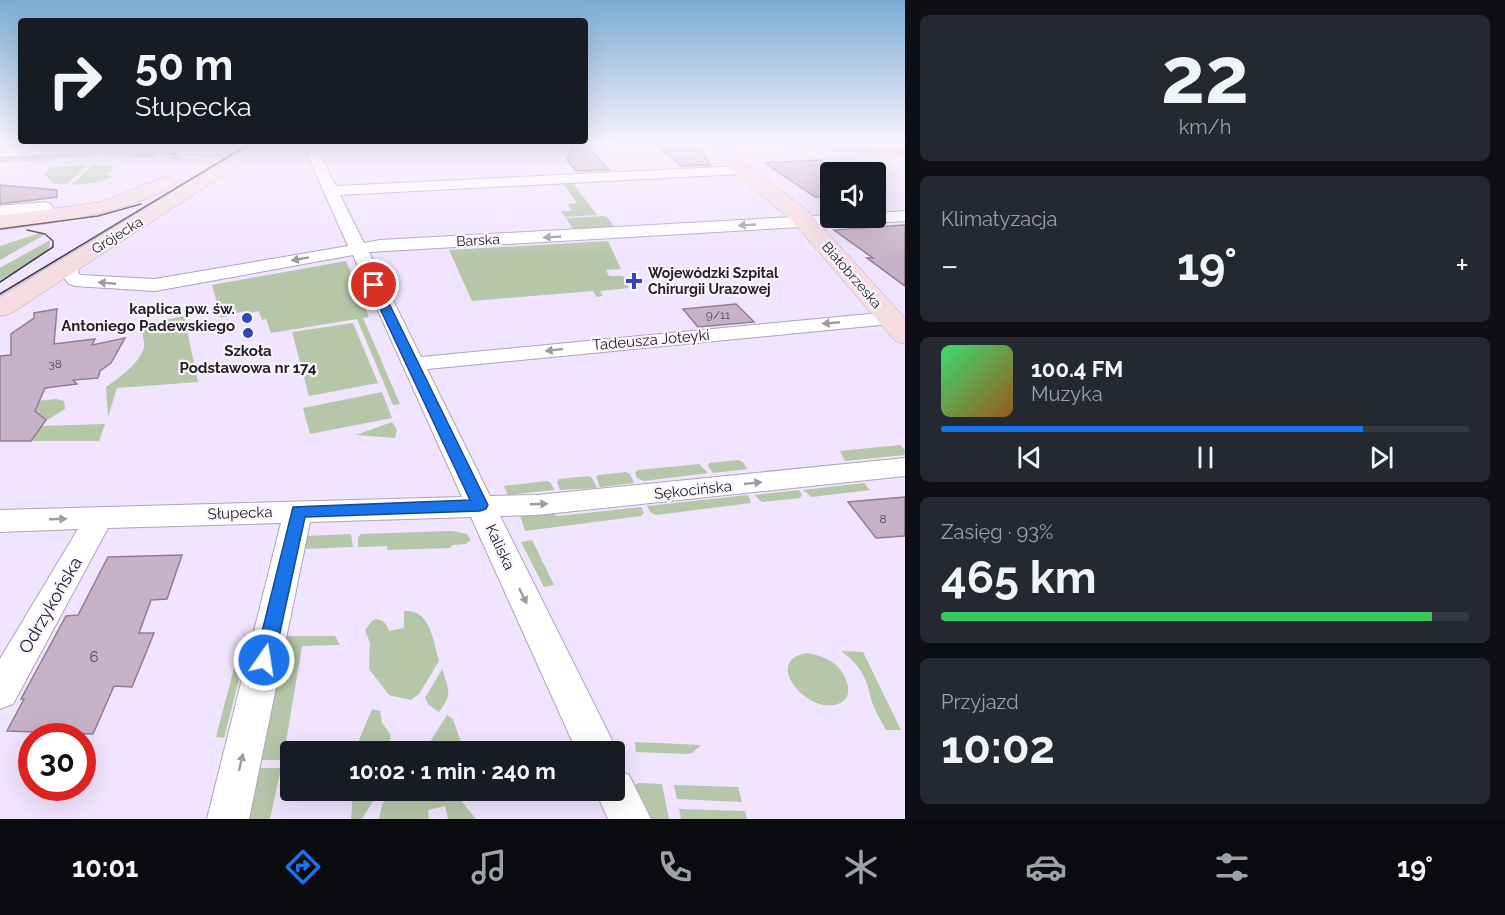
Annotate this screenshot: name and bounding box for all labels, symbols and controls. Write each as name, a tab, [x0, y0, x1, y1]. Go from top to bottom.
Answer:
text: 22	[1161, 30, 1249, 121]
text: 50 m	[135, 41, 233, 90]
icon: right	[36, 42, 114, 120]
text: Słupecka	[135, 91, 252, 122]
text: km/h	[1179, 115, 1231, 139]
map controls	[820, 162, 886, 228]
button: sound	[820, 162, 886, 228]
text: Klimatyzacja	[941, 207, 1058, 231]
street label: Grójecka	[89, 213, 145, 257]
one-way arrow	[737, 221, 756, 230]
street label: Barska	[456, 231, 500, 249]
one-way arrow	[542, 232, 561, 241]
text: 19°	[1177, 238, 1237, 291]
street label: Białobrzeska	[819, 239, 885, 311]
text: −	[941, 246, 959, 285]
text: +	[1455, 246, 1469, 285]
one-way arrow	[290, 255, 309, 264]
pin	[348, 259, 399, 310]
place label: Wojewódzki Szpital Chirurgii Urazowej	[648, 265, 779, 297]
icon: arrive	[357, 268, 390, 301]
marker: Wojewódzki Szpital Chirurgii Urazowej	[625, 272, 643, 290]
one-way arrow	[97, 278, 116, 288]
place label: kaplica pw. św. Antoniego Padewskiego	[61, 300, 235, 335]
house number: 9/11	[706, 308, 730, 322]
marker: kaplica pw. św. Antoniego Padewskiego	[240, 311, 254, 325]
one-way arrow	[822, 318, 841, 328]
marker: Szkoła Podstawowa nr 174	[241, 326, 255, 340]
street label: Tadeusza Joteyki	[592, 326, 710, 354]
place label: Szkoła Podstawowa nr 174	[179, 342, 317, 377]
one-way arrow	[544, 345, 563, 355]
text: 100.4 FM	[1031, 356, 1123, 382]
house number: 38	[48, 357, 62, 371]
text: Muzyka	[1031, 382, 1103, 406]
icon: previous	[1013, 441, 1046, 474]
icon: pause	[1189, 441, 1222, 474]
icon: next	[1365, 441, 1398, 474]
street label: Sękocińska	[653, 477, 733, 503]
one-way arrow	[744, 478, 763, 488]
one-way arrow	[529, 500, 548, 509]
street label: Słupecka	[207, 503, 273, 523]
house number: 8	[879, 512, 887, 526]
one-way arrow	[49, 514, 68, 524]
text: Zasięg · 93%	[941, 520, 1053, 544]
street label: Kaliska	[482, 521, 518, 573]
text: 465 km	[941, 551, 1097, 604]
street label: Odrzykońska	[14, 553, 86, 657]
one-way arrow	[519, 588, 528, 605]
position arrow	[232, 628, 296, 692]
house number: 6	[89, 648, 99, 666]
text: Przyjazd	[941, 690, 1019, 714]
text: 10:02	[941, 721, 1055, 774]
speed limit sign: 30	[18, 723, 96, 801]
one-way arrow	[237, 753, 247, 771]
text: 10:02 · 1 min · 240 m	[349, 758, 556, 784]
icon: directions	[282, 846, 324, 888]
icon: music	[468, 846, 510, 888]
icon: phone	[654, 846, 696, 888]
icon: climate	[840, 846, 882, 888]
icon: car	[1025, 846, 1067, 888]
icon: filters	[1211, 846, 1253, 888]
text: 10:01	[72, 852, 138, 883]
text: 19°	[1397, 852, 1433, 883]

